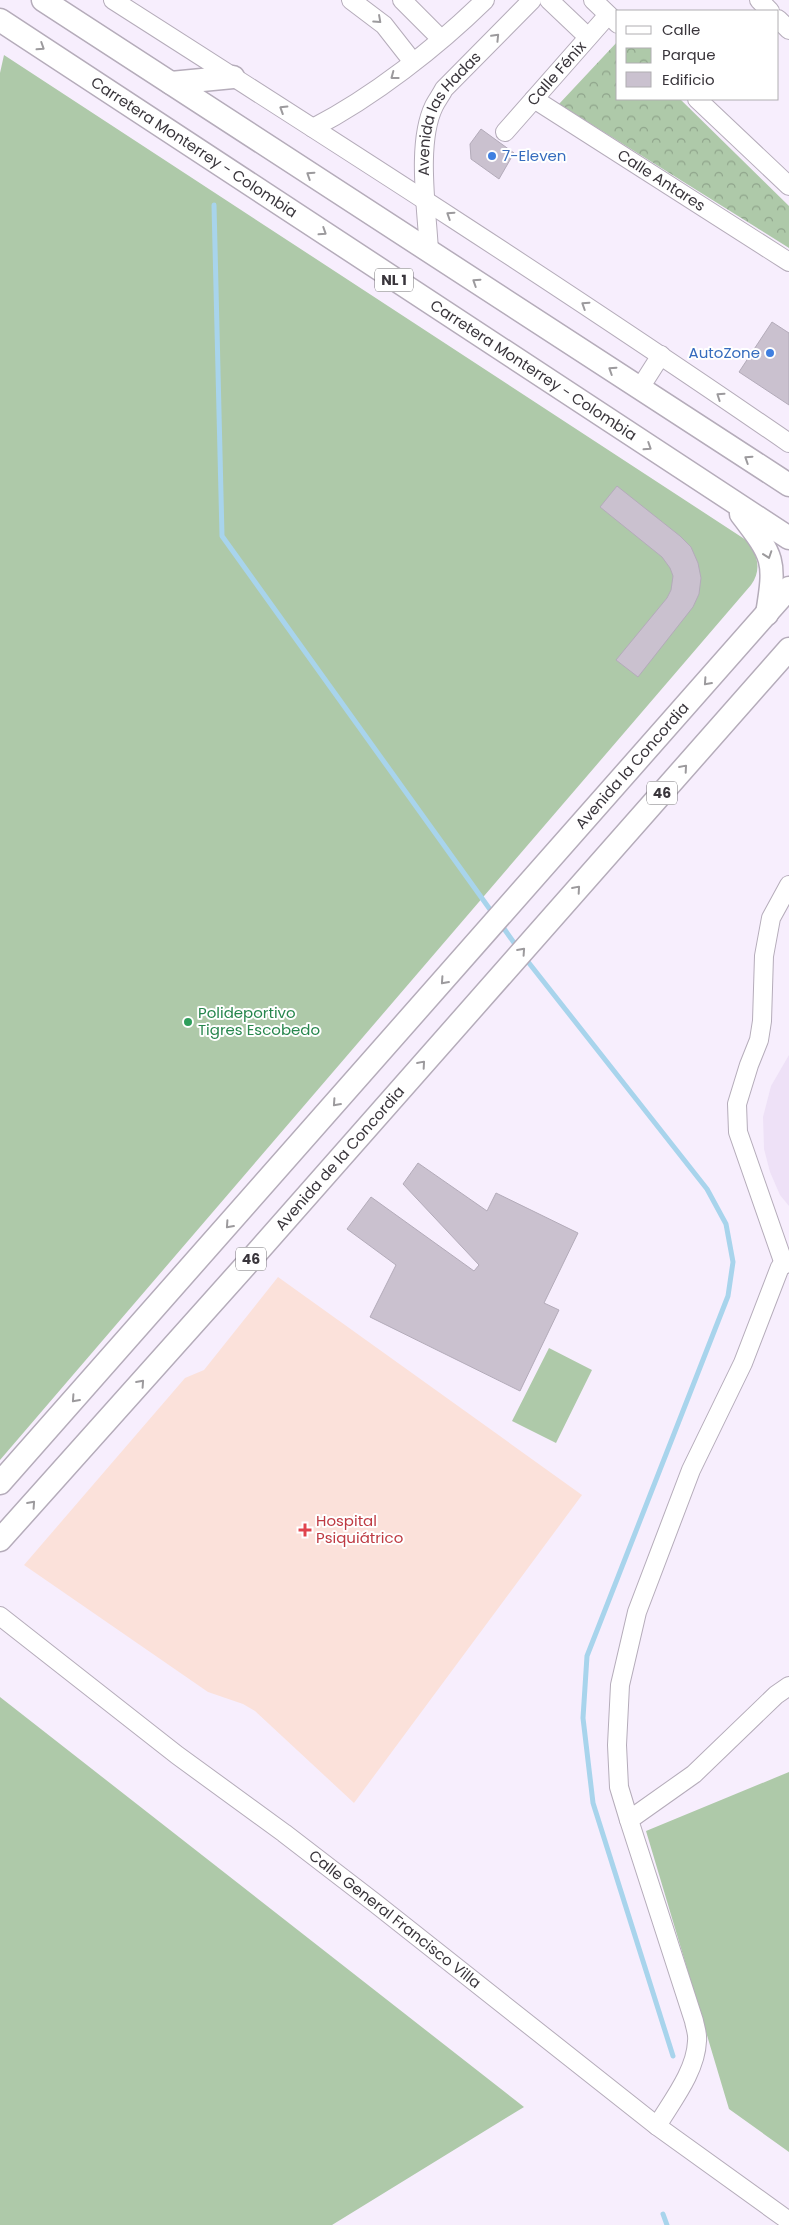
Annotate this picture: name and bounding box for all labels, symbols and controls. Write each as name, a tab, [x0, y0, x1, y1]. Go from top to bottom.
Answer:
legend	[616, 10, 779, 100]
one-way arrow	[373, 14, 382, 23]
text: Calle	[662, 19, 700, 40]
one-way arrow	[490, 34, 499, 43]
street label: Calle Fénix	[522, 36, 590, 110]
one-way arrow	[35, 41, 44, 50]
text: Parque	[662, 44, 715, 65]
street label: Avenida las Hadas	[413, 47, 485, 176]
text: Edificio	[662, 69, 715, 90]
one-way arrow	[391, 70, 400, 78]
street label: Carretera Monterrey - Colombia	[87, 71, 302, 222]
one-way arrow	[280, 105, 289, 115]
street label: Calle Antares	[613, 144, 710, 216]
place label: 7-Eleven	[502, 145, 566, 166]
marker: 7-Eleven	[486, 150, 498, 162]
one-way arrow	[306, 171, 315, 181]
one-way arrow	[446, 212, 455, 222]
one-way arrow	[317, 226, 326, 236]
road number: NL 1	[375, 268, 413, 292]
one-way arrow	[472, 278, 481, 288]
street label: Carretera Monterrey - Colombia	[426, 294, 641, 445]
one-way arrow	[581, 302, 591, 311]
place label: AutoZone	[689, 342, 760, 363]
marker: AutoZone	[764, 347, 776, 359]
one-way arrow	[609, 367, 618, 376]
one-way arrow	[716, 393, 726, 402]
one-way arrow	[643, 441, 652, 450]
one-way arrow	[745, 456, 754, 465]
one-way arrow	[763, 551, 773, 559]
one-way arrow	[704, 677, 713, 686]
street label: Avenida la Concordia	[570, 698, 693, 833]
one-way arrow	[678, 764, 687, 773]
road number: 46	[647, 781, 677, 804]
one-way arrow	[571, 886, 580, 895]
one-way arrow	[516, 948, 525, 957]
one-way arrow	[441, 976, 450, 985]
place label: Polideportivo Tigres Escobedo	[198, 1002, 320, 1040]
marker: Polideportivo Tigres Escobedo	[182, 1016, 194, 1028]
one-way arrow	[417, 1061, 426, 1070]
street label: Avenida de la Concordia	[270, 1081, 409, 1235]
one-way arrow	[334, 1097, 342, 1106]
one-way arrow	[226, 1219, 235, 1228]
road number: 46	[236, 1248, 266, 1270]
one-way arrow	[135, 1379, 144, 1388]
one-way arrow	[71, 1393, 80, 1402]
one-way arrow	[27, 1500, 36, 1509]
place label: Hospital Psiquiátrico	[316, 1510, 403, 1548]
marker: Hospital Psiquiátrico	[298, 1523, 312, 1537]
street label: Calle General Francisco Villa	[305, 1845, 486, 1993]

